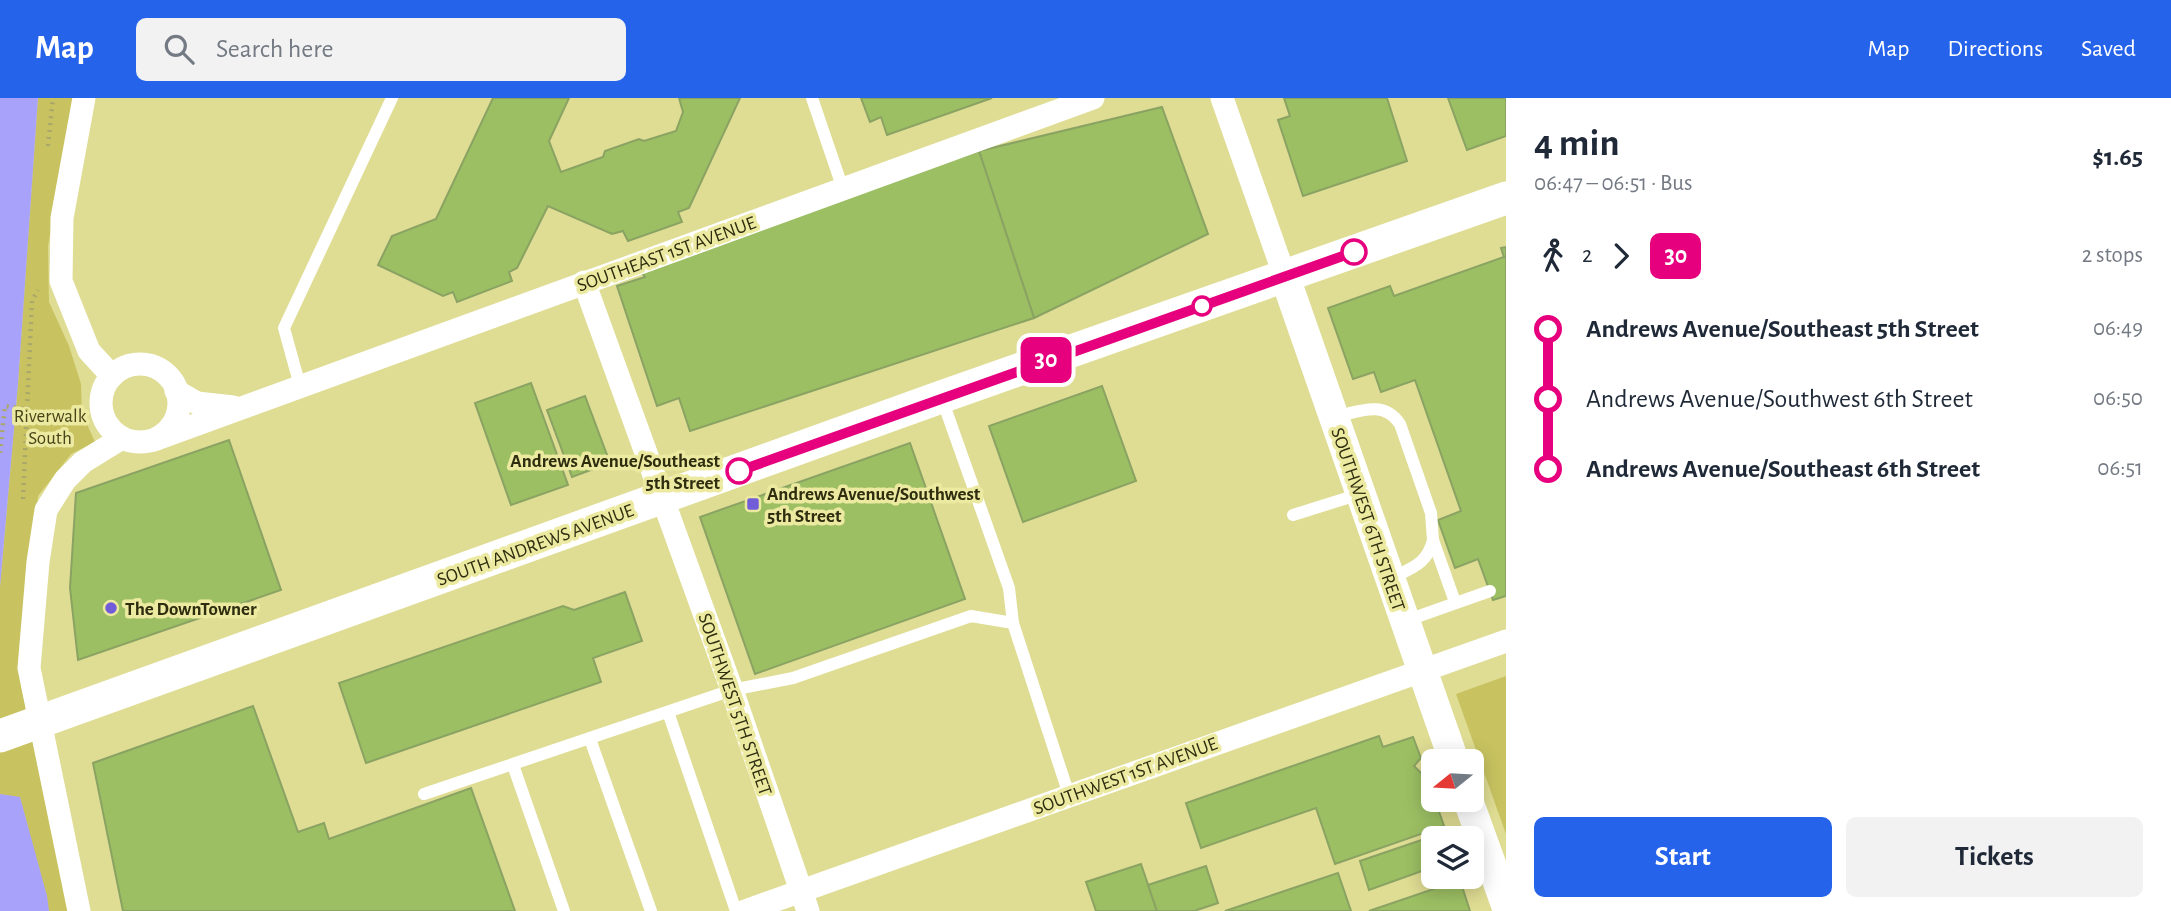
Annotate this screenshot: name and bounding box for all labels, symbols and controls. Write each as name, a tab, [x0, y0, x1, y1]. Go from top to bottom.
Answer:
search box	[136, 18, 626, 81]
icon: search	[160, 30, 198, 68]
text: Map	[35, 32, 94, 65]
text: Search here	[216, 36, 334, 62]
text: Map	[1867, 37, 1909, 61]
text: Directions	[1947, 37, 2043, 61]
text: Saved	[2081, 37, 2136, 61]
text: 4 min	[1534, 125, 1620, 163]
text: $1.65	[2092, 144, 2143, 170]
text: 06:47 – 06:51 · Bus	[1534, 172, 1693, 195]
street label: SOUTHEAST 1ST AVENUE	[575, 213, 758, 296]
icon: walk	[1534, 237, 1572, 275]
icon: forward	[1602, 237, 1640, 275]
unlabelled marker	[1341, 239, 1367, 265]
text: 2	[1582, 244, 1592, 267]
text: 30	[1664, 244, 1687, 268]
text: 2 stops	[2082, 244, 2143, 267]
unlabelled marker	[1192, 296, 1212, 316]
text: Andrews Avenue/Southeast 5th Street	[1586, 316, 1979, 342]
text: 06:49	[2093, 317, 2143, 340]
line badge: 30	[1014, 337, 1078, 383]
text: 30	[1035, 348, 1057, 372]
text: Andrews Avenue/Southwest 6th Street	[1586, 386, 1973, 412]
text: 06:50	[2093, 387, 2143, 410]
park label: Riverwalk South	[14, 407, 87, 448]
street label: SOUTHWEST 6TH STREET	[1327, 425, 1408, 614]
place label: Andrews Avenue/Southeast 5th Street	[510, 452, 721, 493]
text: Andrews Avenue/Southeast 6th Street	[1586, 456, 1980, 482]
text: 06:51	[2097, 457, 2143, 480]
marker: Andrews Avenue/Southeast 5th Street	[726, 458, 752, 484]
place label: Andrews Avenue/Southwest 5th Street	[767, 485, 981, 526]
marker: Andrews Avenue/Southwest 5th Street	[745, 496, 761, 512]
street label: SOUTH ANDREWS AVENUE	[435, 501, 636, 590]
marker: The DownTowner	[103, 600, 119, 616]
place label: The DownTowner	[125, 600, 257, 619]
street label: SOUTHWEST 5TH STREET	[694, 611, 775, 798]
street label: SOUTHWEST 1ST AVENUE	[1031, 734, 1220, 819]
north arrow	[1421, 749, 1484, 812]
map controls	[1421, 749, 1484, 889]
button: Start	[1534, 817, 1832, 897]
button: Tickets	[1846, 817, 2143, 897]
button: layers	[1421, 826, 1484, 889]

